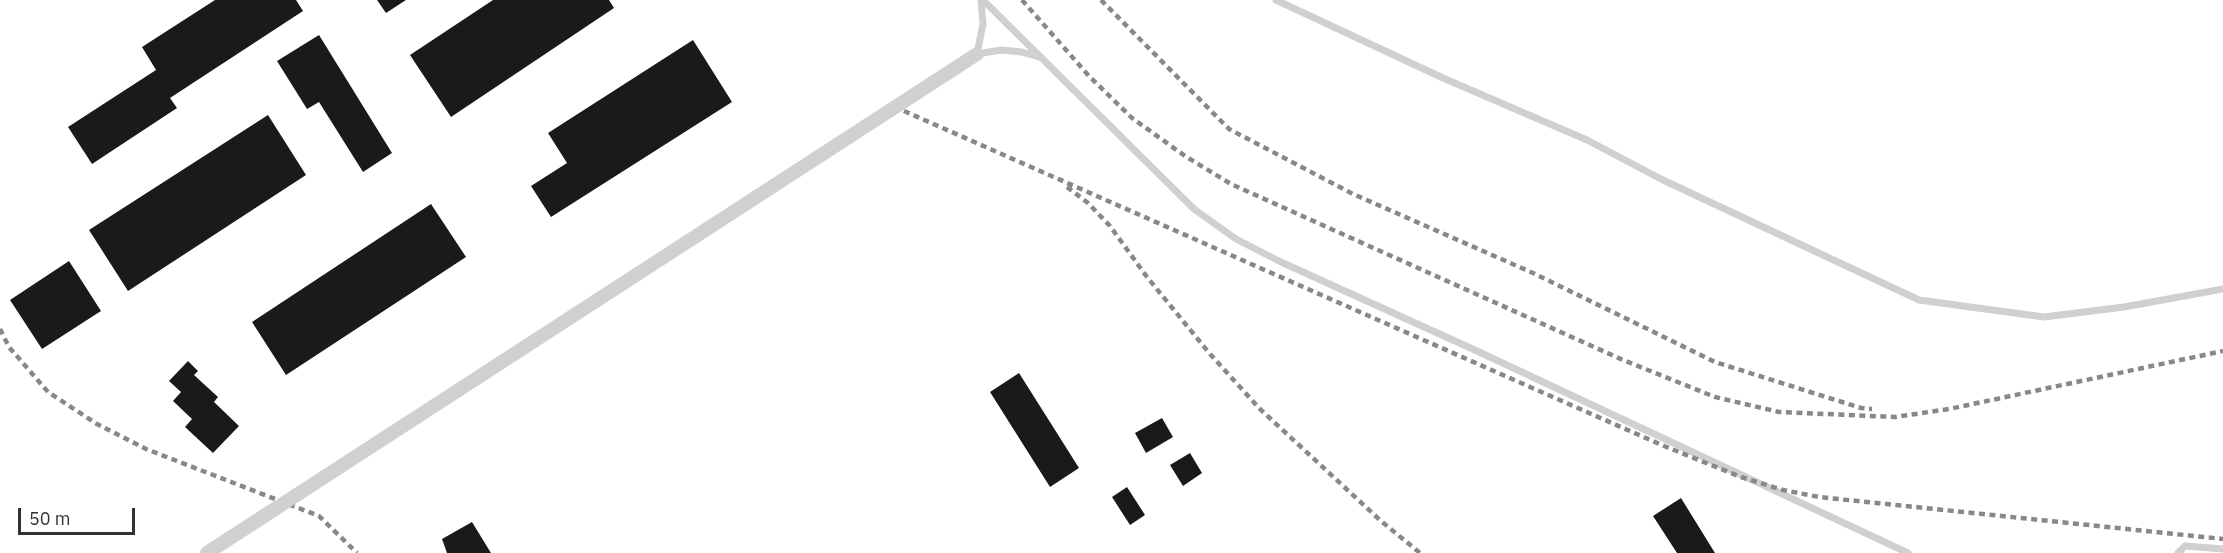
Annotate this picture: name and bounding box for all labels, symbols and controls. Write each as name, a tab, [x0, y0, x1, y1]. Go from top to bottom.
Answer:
scale bar	[21, 496, 138, 534]
text: 50 m	[29, 507, 71, 530]

